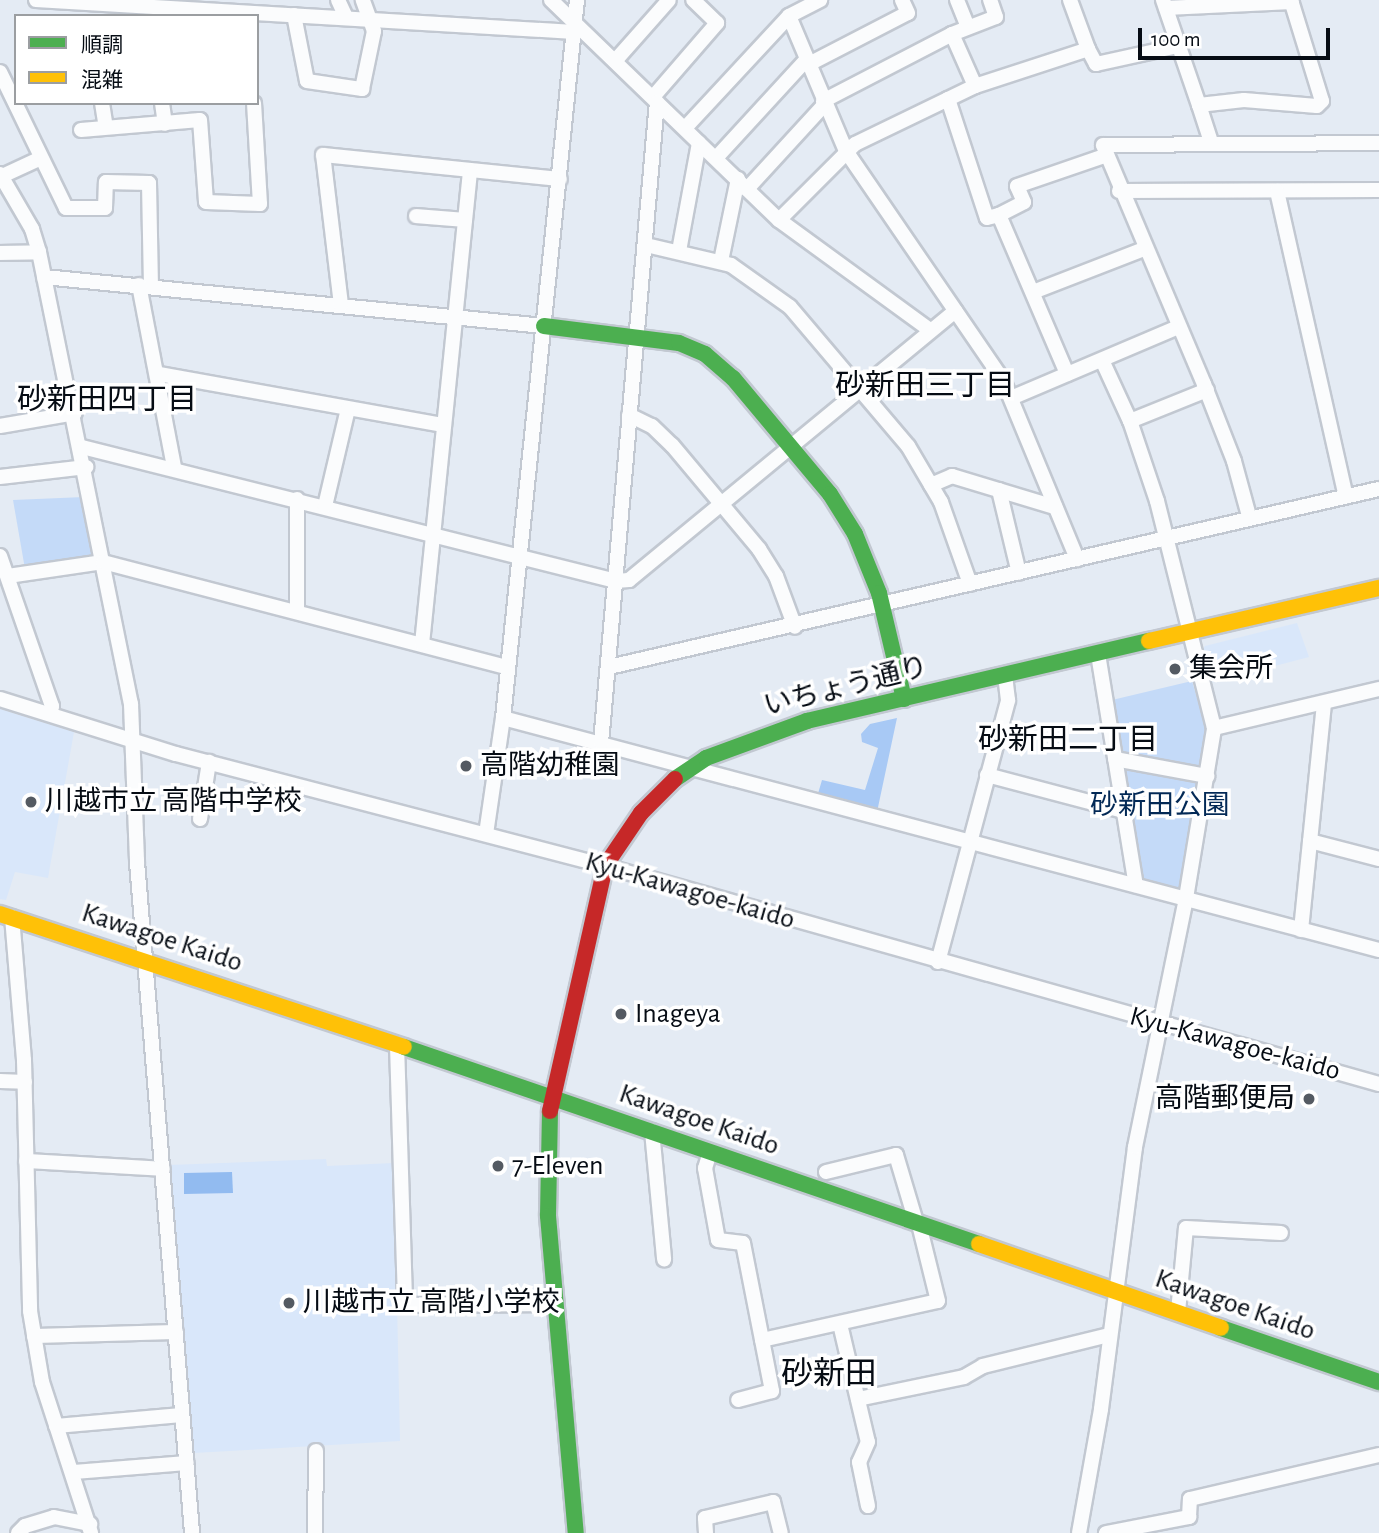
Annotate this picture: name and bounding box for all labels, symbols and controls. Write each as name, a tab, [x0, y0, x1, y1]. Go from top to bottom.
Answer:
legend	[14, 14, 259, 105]
scale bar	[1141, 14, 1334, 58]
text: 100 m	[1151, 29, 1201, 50]
text: 順調	[81, 35, 123, 56]
text: 混雑	[81, 70, 123, 91]
district label: 砂新田三丁目	[835, 368, 1015, 404]
district label: 砂新田四丁目	[17, 382, 197, 418]
street label: いちょう通り	[760, 650, 932, 724]
place label: 集会所	[1189, 652, 1273, 686]
marker: 集会所	[1167, 661, 1183, 677]
district label: 砂新田二丁目	[978, 722, 1158, 758]
place label: 高階幼稚園	[480, 749, 620, 783]
marker: 高階幼稚園	[458, 758, 474, 774]
place label: 川越市立 高階中学校	[45, 785, 302, 819]
park label: 砂新田公園	[1090, 789, 1230, 823]
marker: 川越市立 高階中学校	[23, 794, 39, 810]
street label: Kyu-Kawagoe-kaido	[581, 845, 799, 937]
street label: Kawagoe Kaido	[77, 896, 247, 980]
place label: Inageya	[635, 997, 721, 1031]
street label: Kyu-Kawagoe-kaido	[1126, 1000, 1344, 1088]
marker: Inageya	[613, 1006, 629, 1022]
street label: Kawagoe Kaido	[615, 1077, 783, 1163]
place label: 高階郵便局	[1155, 1082, 1295, 1116]
marker: 高階郵便局	[1301, 1091, 1317, 1107]
place label: 7-Eleven	[512, 1149, 604, 1183]
marker: 7-Eleven	[490, 1158, 506, 1174]
street label: Kawagoe Kaido	[1151, 1262, 1319, 1348]
place label: 川越市立 高階小学校	[303, 1286, 560, 1320]
marker: 川越市立 高階小学校	[281, 1295, 297, 1311]
district label: 砂新田	[781, 1355, 877, 1393]

